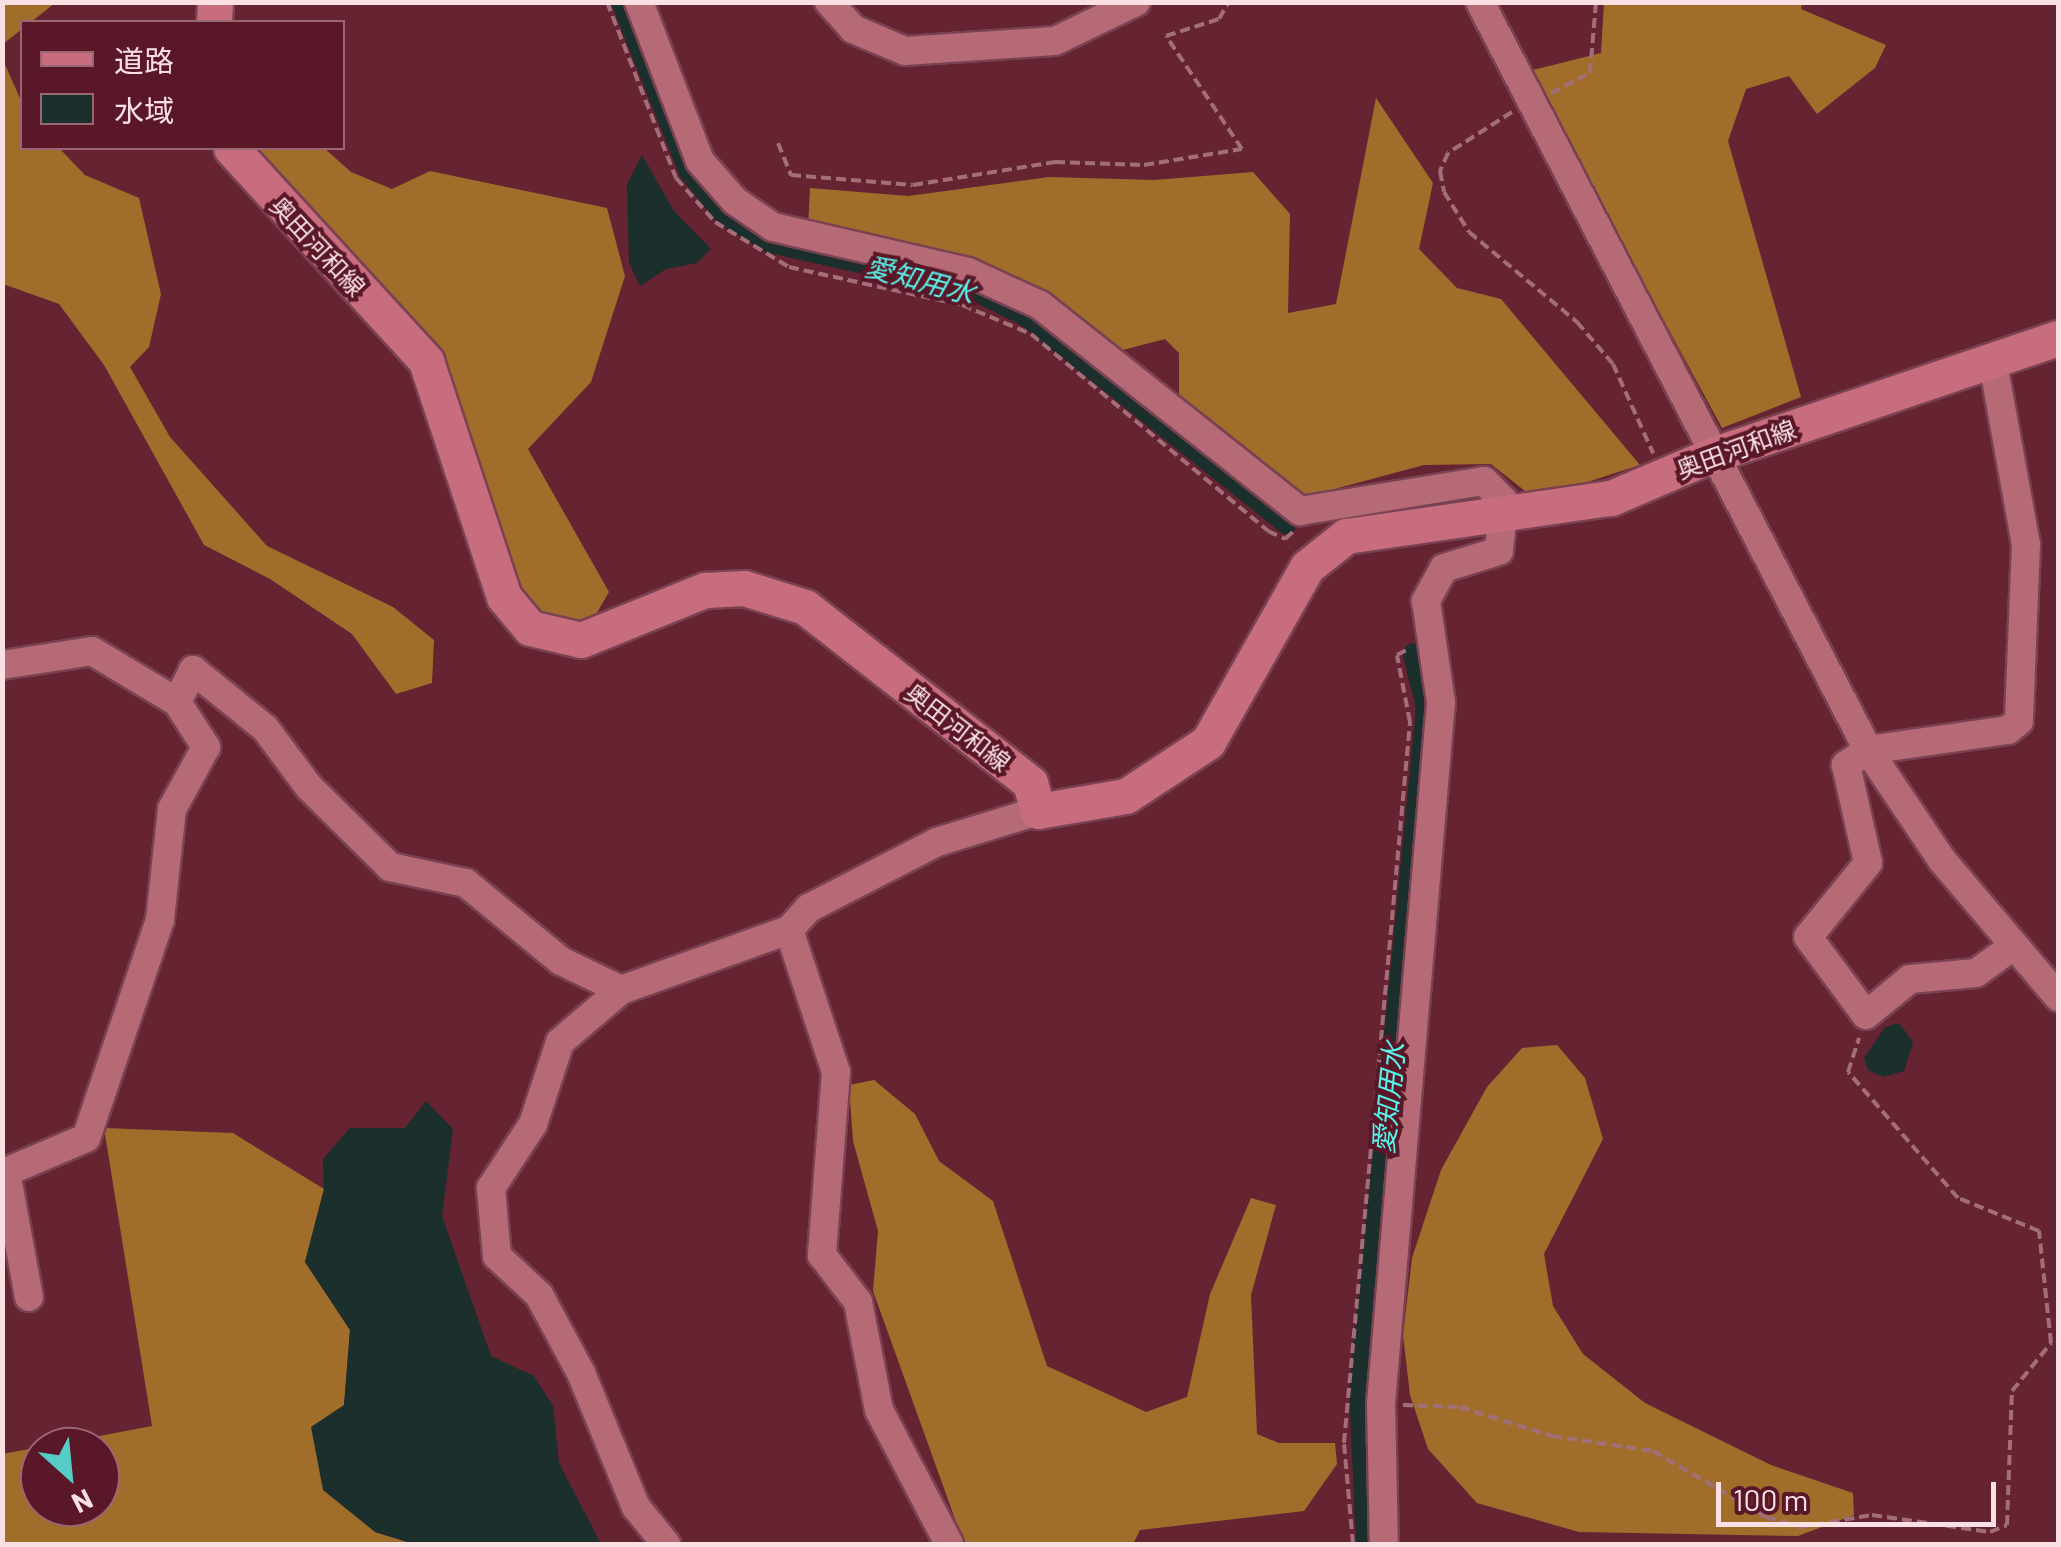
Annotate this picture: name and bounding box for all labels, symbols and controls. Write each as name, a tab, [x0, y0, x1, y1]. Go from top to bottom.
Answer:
legend	[20, 20, 345, 150]
text: 道路	[114, 42, 174, 78]
text: 水域	[114, 92, 174, 128]
street label: 奥田河和線	[264, 190, 372, 302]
water label: 愛知用水	[862, 248, 978, 310]
street label: 奥田河和線	[1672, 414, 1800, 484]
street label: 奥田河和線	[900, 677, 1016, 777]
water label: 愛知用水	[1365, 1041, 1411, 1155]
north arrow	[20, 1427, 120, 1527]
scale bar	[1721, 1462, 2001, 1524]
text: 100 m	[1733, 1481, 1808, 1517]
text: N	[67, 1483, 99, 1521]

